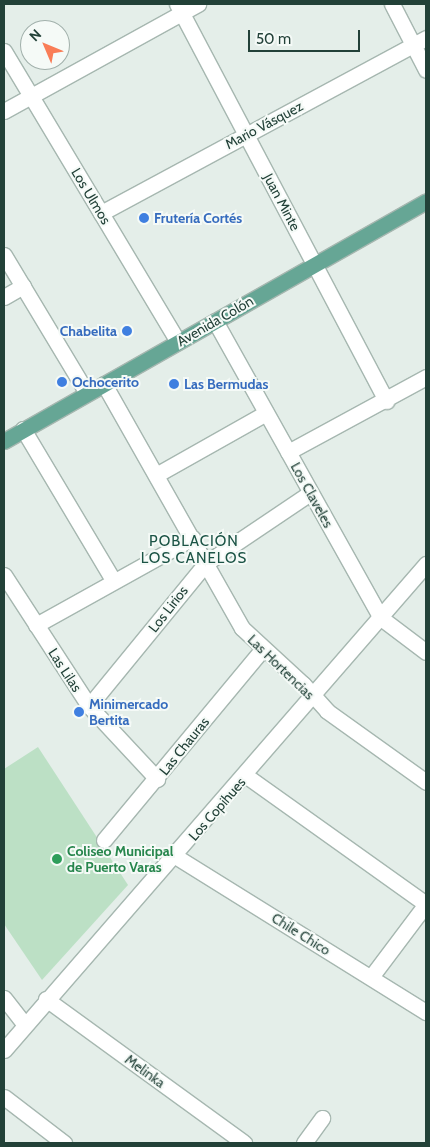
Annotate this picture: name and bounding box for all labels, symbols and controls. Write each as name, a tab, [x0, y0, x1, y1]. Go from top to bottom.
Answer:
north arrow	[20, 20, 70, 70]
scale bar	[250, 20, 362, 52]
text: N	[25, 25, 45, 45]
text: 50 m	[256, 30, 291, 48]
street label: Mario Vásquez	[222, 97, 306, 153]
street label: Los Ulmos	[68, 165, 114, 227]
street label: Juan Minte	[260, 171, 304, 233]
place label: Frutería Cortés	[154, 210, 242, 226]
marker: Frutería Cortés	[138, 212, 150, 224]
street label: Avenida Colón	[174, 292, 256, 350]
place label: Chabelita	[60, 323, 117, 339]
marker: Chabelita	[121, 325, 133, 337]
place label: Ochocerito	[72, 374, 139, 390]
marker: Ochocerito	[56, 376, 68, 388]
place label: Las Bermudas	[184, 376, 268, 392]
marker: Las Bermudas	[168, 378, 180, 390]
street label: Los Claveles	[287, 459, 337, 531]
district label: POBLACIÓN LOS CANELOS	[139, 532, 249, 567]
street label: Los Lirios	[145, 582, 191, 636]
street label: Las Hortencias	[244, 631, 318, 703]
street label: Las Lilas	[45, 645, 85, 695]
place label: Minimercado Bertita	[89, 696, 168, 729]
marker: Minimercado Bertita	[73, 706, 85, 718]
street label: Las Chauras	[156, 714, 212, 778]
street label: Los Copihues	[185, 774, 249, 844]
place label: Coliseo Municipal de Puerto Varas	[67, 843, 173, 876]
marker: Coliseo Municipal de Puerto Varas	[51, 853, 63, 865]
street label: Chile Chico	[269, 909, 333, 959]
street label: Melinka	[122, 1051, 168, 1091]

